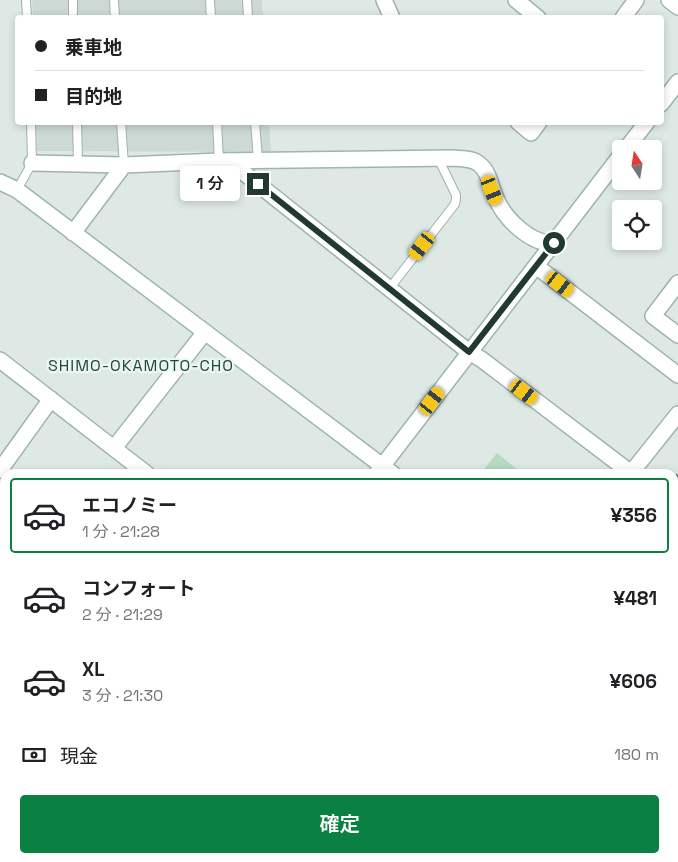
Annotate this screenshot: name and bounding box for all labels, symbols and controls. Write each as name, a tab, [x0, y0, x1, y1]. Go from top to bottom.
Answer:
text: 乗車地	[65, 35, 122, 60]
text: 目的地	[65, 84, 122, 109]
north arrow	[612, 140, 662, 190]
map controls	[612, 140, 662, 250]
callout: 1 分	[180, 166, 240, 202]
text: 1 分	[196, 173, 224, 194]
route end	[247, 173, 269, 195]
car	[479, 173, 504, 207]
button: locate	[612, 200, 662, 250]
car	[406, 230, 437, 262]
route start	[543, 232, 565, 254]
car	[543, 269, 576, 299]
district label: SHIMO-OKAMOTO-CHO	[48, 355, 234, 376]
car	[507, 377, 540, 407]
car	[416, 385, 447, 417]
icon: car	[22, 493, 67, 538]
text: エコノミー	[82, 493, 177, 518]
text: ¥356	[611, 503, 657, 528]
text: 1 分 · 21:28	[82, 521, 160, 542]
icon: car	[22, 576, 67, 621]
text: コンフォート	[82, 576, 195, 601]
text: ¥481	[613, 586, 657, 611]
text: 2 分 · 21:29	[82, 604, 163, 625]
text: XL	[82, 657, 105, 682]
icon: car	[22, 659, 67, 704]
text: ¥606	[609, 669, 657, 694]
text: 3 分 · 21:30	[82, 685, 163, 706]
icon: cash	[20, 741, 48, 769]
text: 現金	[60, 744, 98, 769]
text: 180 m	[614, 744, 659, 765]
button: 確定	[20, 795, 659, 853]

